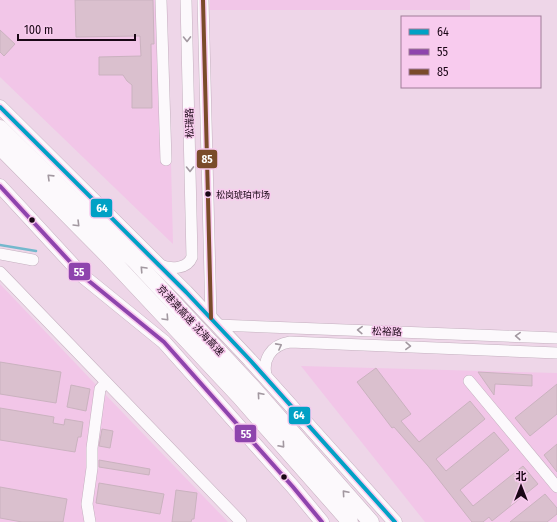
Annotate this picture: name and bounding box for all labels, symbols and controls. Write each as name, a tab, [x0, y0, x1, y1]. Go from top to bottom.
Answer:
scale bar	[18, 16, 135, 42]
legend	[401, 16, 541, 88]
text: 100 m	[24, 23, 53, 37]
text: 64	[437, 25, 449, 39]
one-way arrow	[183, 36, 191, 42]
text: 55	[437, 45, 448, 59]
text: 85	[437, 65, 449, 79]
street label: 松瑞路	[184, 108, 196, 138]
line badge: 85	[196, 149, 218, 169]
text: 85	[201, 153, 213, 166]
one-way arrow	[186, 166, 194, 172]
one-way arrow	[47, 174, 55, 182]
marker: 松岗琥珀市场	[203, 189, 213, 199]
place label: 松岗琥珀市场	[216, 190, 270, 200]
line badge: 64	[90, 198, 113, 218]
text: 64	[96, 202, 108, 215]
unlabelled marker	[27, 215, 37, 225]
one-way arrow	[72, 219, 80, 227]
line badge: 55	[68, 262, 91, 281]
text: 55	[74, 266, 85, 279]
one-way arrow	[140, 266, 148, 274]
street label: 京港澳高速 沈海高速	[154, 283, 226, 359]
one-way arrow	[161, 313, 169, 321]
street label: 松裕路	[372, 325, 402, 339]
one-way arrow	[357, 326, 363, 334]
one-way arrow	[515, 332, 521, 340]
one-way arrow	[405, 342, 411, 351]
one-way arrow	[275, 343, 282, 350]
one-way arrow	[257, 392, 264, 400]
line badge: 64	[288, 406, 311, 425]
text: 64	[293, 409, 305, 422]
line badge: 55	[234, 424, 257, 443]
text: 55	[241, 428, 252, 441]
one-way arrow	[278, 441, 285, 448]
north arrow	[501, 466, 541, 506]
text: 北	[516, 470, 527, 483]
unlabelled marker	[279, 472, 289, 482]
one-way arrow	[343, 490, 350, 497]

